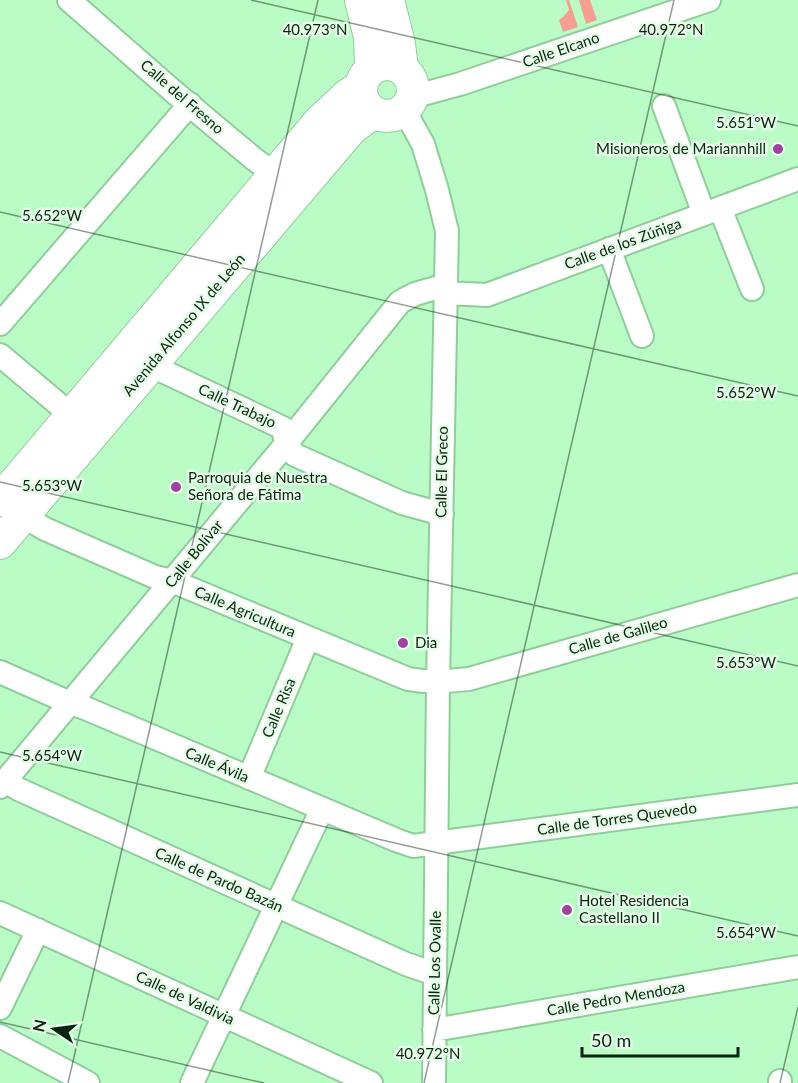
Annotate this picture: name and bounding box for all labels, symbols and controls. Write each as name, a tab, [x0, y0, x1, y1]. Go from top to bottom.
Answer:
text: 40.973°N	[283, 20, 347, 38]
text: 40.972°N	[639, 20, 703, 38]
street label: Calle Elcano	[520, 28, 601, 71]
street label: Calle del Fresno	[137, 55, 228, 137]
text: 5.651°W	[716, 113, 777, 131]
place label: Misioneros de Mariannhill	[596, 139, 766, 157]
marker: Misioneros de Mariannhill	[771, 142, 785, 156]
text: 5.652°W	[22, 206, 83, 224]
street label: Calle de los Zúñiga	[562, 214, 684, 273]
street label: Avenida Alfonso IX de León	[118, 249, 248, 399]
street label: Calle Trabajo	[196, 379, 279, 431]
text: 5.652°W	[716, 383, 777, 401]
street label: Calle El Greco	[431, 426, 451, 518]
place label: Parroquia de Nuestra Señora de Fátima	[188, 468, 327, 503]
text: 5.653°W	[22, 476, 83, 494]
marker: Parroquia de Nuestra Señora de Fátima	[169, 480, 183, 494]
street label: Calle Bolívar	[160, 515, 226, 591]
street label: Calle Agricultura	[192, 582, 299, 641]
street label: Calle de Galileo	[566, 612, 669, 658]
place label: Dia	[415, 633, 437, 651]
marker: Dia	[396, 636, 410, 650]
text: 5.653°W	[716, 653, 777, 671]
street label: Calle Risa	[257, 675, 299, 740]
street label: Calle Ávila	[183, 743, 252, 786]
text: 5.654°W	[22, 746, 83, 764]
street label: Calle de Torres Quevedo	[536, 798, 698, 838]
street label: Calle de Pardo Bazán	[153, 843, 286, 915]
place label: Hotel Residencia Castellano II	[579, 891, 689, 926]
marker: Hotel Residencia Castellano II	[560, 903, 574, 917]
street label: Calle Los Ovalle	[424, 911, 444, 1015]
text: 5.654°W	[716, 923, 777, 941]
street label: Calle de Valdivia	[133, 966, 238, 1028]
street label: Calle Pedro Mendoza	[545, 977, 686, 1019]
north arrow	[24, 999, 84, 1059]
text: N	[28, 1017, 50, 1034]
scale bar	[582, 1020, 738, 1058]
text: 50 m	[591, 1029, 631, 1051]
text: 40.972°N	[396, 1044, 460, 1062]

